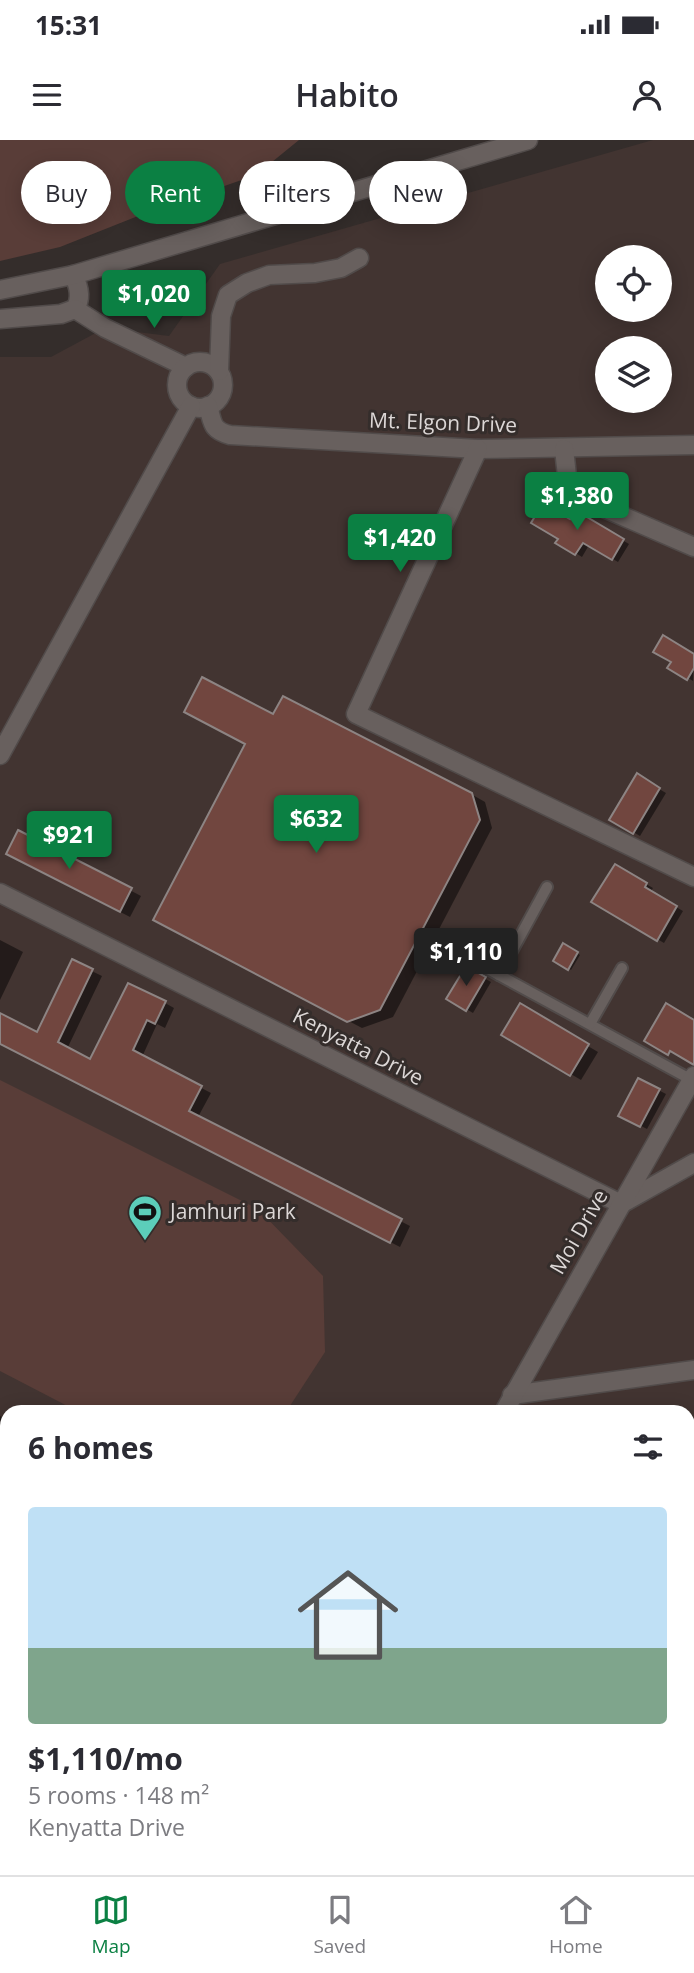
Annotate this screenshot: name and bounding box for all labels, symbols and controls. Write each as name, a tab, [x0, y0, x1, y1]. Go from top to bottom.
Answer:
text: 15:31	[35, 7, 102, 43]
text: Habito	[295, 73, 399, 116]
icon: menu	[28, 76, 66, 114]
icon: person	[628, 76, 666, 114]
chip: Buy	[21, 161, 111, 224]
chip: Rent	[125, 161, 225, 224]
chip: Filters	[239, 161, 355, 224]
chip: New	[369, 161, 467, 224]
map controls	[595, 245, 672, 413]
button: locate	[595, 245, 672, 322]
pin: $1,020	[97, 270, 211, 330]
text: $1,020	[118, 277, 190, 309]
button: layers	[595, 336, 672, 413]
street label: Mt. Elgon Drive	[369, 405, 518, 439]
pin: $1,380	[520, 472, 634, 532]
text: $1,380	[541, 479, 613, 511]
pin: $1,420	[343, 514, 457, 574]
text: $1,420	[364, 521, 436, 553]
pin: $632	[275, 796, 357, 855]
text: $632	[290, 802, 342, 834]
pin: $921	[28, 812, 110, 871]
text: $921	[43, 818, 95, 850]
pin: $1,110	[409, 928, 523, 988]
text: $1,110	[430, 935, 502, 967]
street label: Kenyatta Drive	[288, 1001, 429, 1091]
street label: Moi Drive	[543, 1184, 614, 1279]
sports icon: Jamhuri Park	[126, 1193, 164, 1242]
place label: Jamhuri Park	[168, 1197, 296, 1225]
text: 6 homes	[28, 1427, 153, 1468]
icon: filters	[629, 1428, 667, 1466]
icon: home	[285, 1552, 411, 1678]
text: $1,110/mo	[28, 1738, 183, 1779]
text: 5 rooms · 148 m²	[28, 1779, 209, 1811]
text: Kenyatta Drive	[28, 1811, 185, 1843]
tab: Map	[91, 1891, 131, 1959]
tab: Saved	[313, 1891, 366, 1959]
tab: Home	[549, 1891, 603, 1959]

